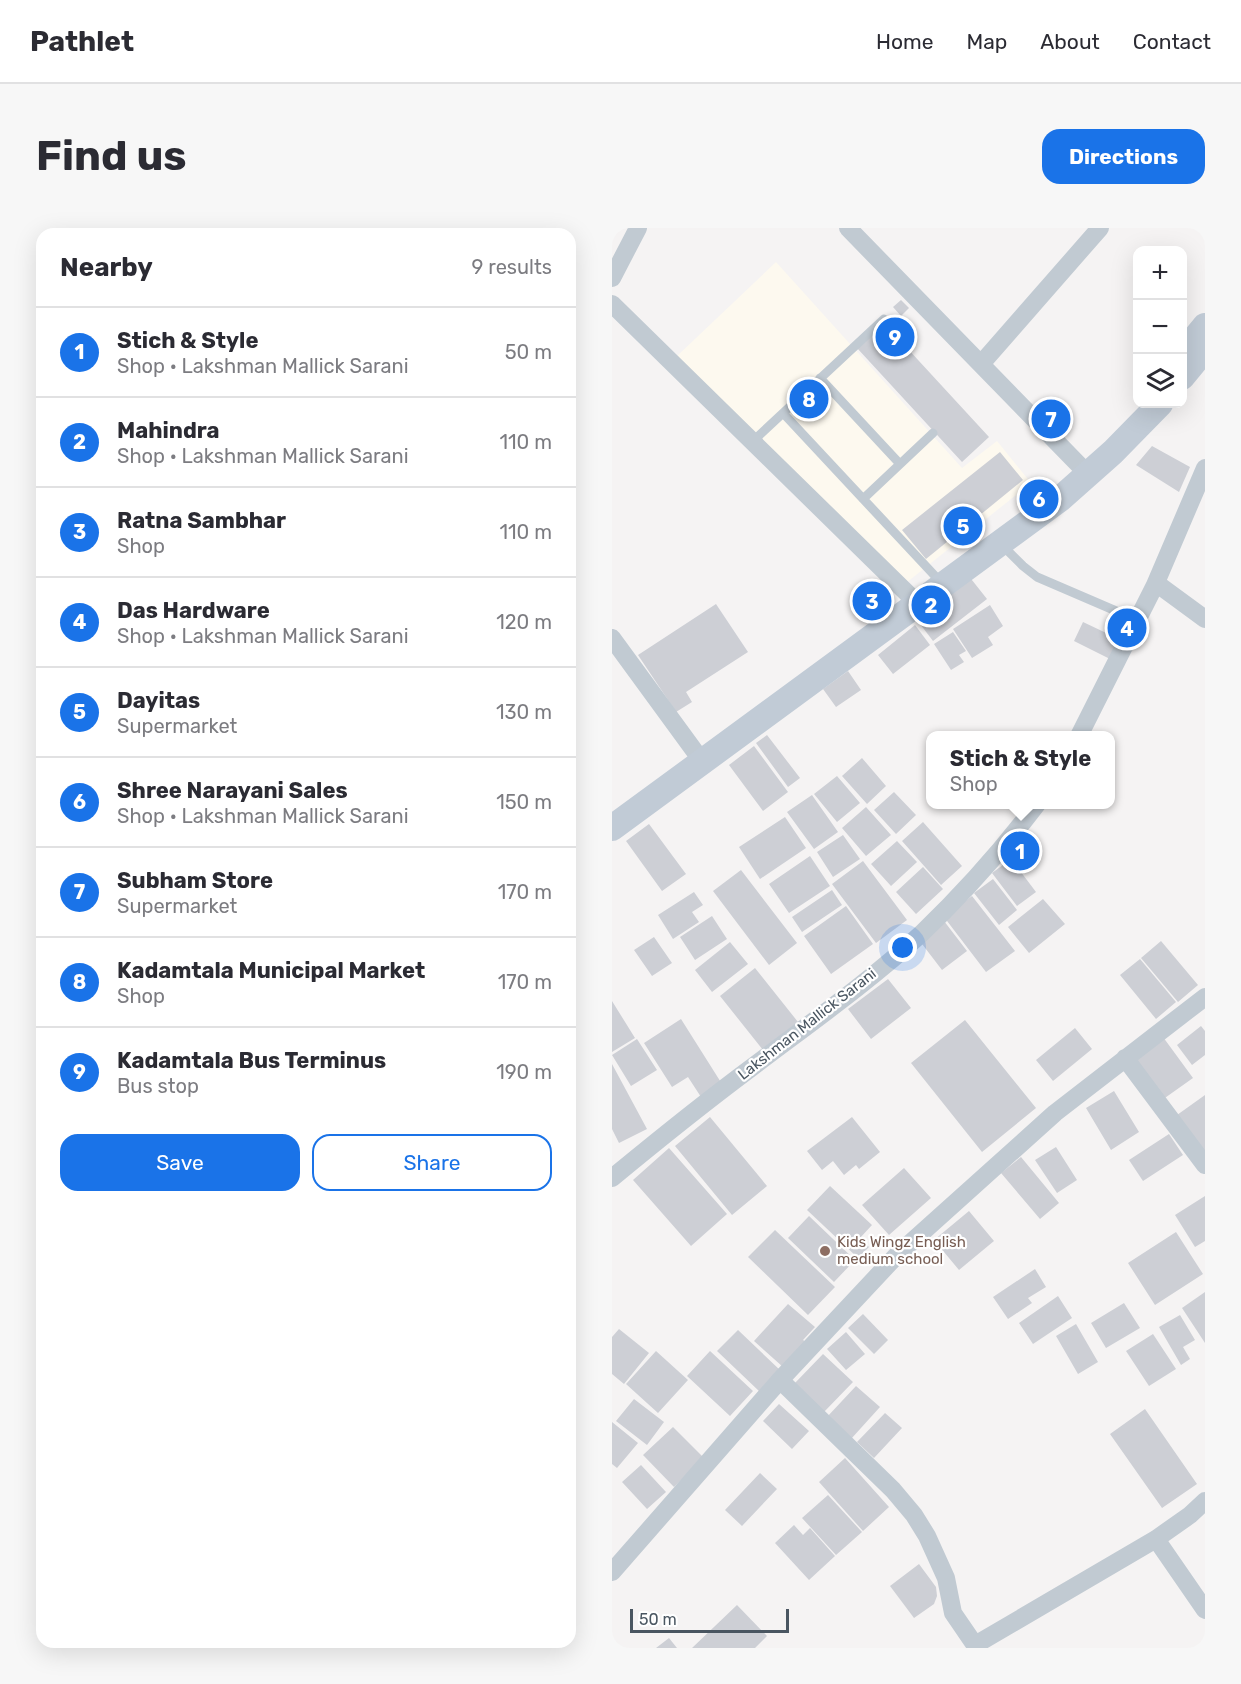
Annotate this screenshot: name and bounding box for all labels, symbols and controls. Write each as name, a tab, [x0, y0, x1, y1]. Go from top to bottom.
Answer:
text: Pathlet	[30, 25, 134, 58]
text: Home	[876, 29, 933, 54]
text: Map	[966, 29, 1007, 54]
text: About	[1040, 29, 1100, 54]
text: Contact	[1133, 29, 1211, 54]
button: Directions	[1042, 129, 1205, 184]
text: Find us	[36, 131, 187, 181]
map controls	[1133, 246, 1187, 408]
button: +	[1133, 246, 1187, 300]
text: Nearby	[60, 252, 153, 283]
text: 9 results	[472, 255, 552, 279]
button: −	[1133, 300, 1187, 354]
pin: 9	[876, 314, 914, 360]
text: Stich & Style	[117, 327, 258, 354]
text: 1	[75, 340, 84, 364]
text: 50 m	[505, 340, 552, 364]
text: Shop · Lakshman Mallick Sarani	[117, 354, 409, 378]
button: layers	[1133, 354, 1187, 408]
pin: 8	[790, 376, 828, 422]
pin: 7	[1032, 396, 1070, 441]
text: Mahindra	[117, 417, 220, 444]
text: 2	[73, 430, 86, 454]
text: 110 m	[500, 430, 552, 454]
text: Shop · Lakshman Mallick Sarani	[117, 444, 409, 468]
pin: 6	[1020, 476, 1058, 522]
pin: 5	[944, 504, 982, 548]
text: Ratna Sambhar	[117, 507, 286, 534]
text: 3	[73, 520, 86, 544]
text: 110 m	[500, 520, 552, 544]
text: Shop	[117, 534, 165, 558]
pin: 3	[852, 578, 892, 623]
pin: 2	[912, 582, 950, 628]
text: Das Hardware	[117, 597, 270, 624]
pin: 4	[1108, 606, 1146, 650]
text: 4	[73, 610, 86, 634]
text: 120 m	[496, 610, 552, 634]
text: Shop · Lakshman Mallick Sarani	[117, 624, 409, 648]
text: Dayitas	[117, 687, 200, 714]
text: 5	[73, 700, 86, 724]
text: 130 m	[496, 700, 552, 724]
text: Supermarket	[117, 714, 237, 738]
popup	[926, 731, 1115, 809]
text: Stich & Style	[950, 745, 1091, 772]
text: Shop	[950, 772, 998, 796]
text: Shree Narayani Sales	[117, 777, 348, 804]
text: 6	[73, 790, 86, 814]
text: 150 m	[496, 790, 552, 814]
text: Shop · Lakshman Mallick Sarani	[117, 804, 409, 828]
pin: 1	[1000, 828, 1040, 874]
text: Subham Store	[117, 867, 273, 894]
text: 7	[74, 880, 85, 904]
text: 170 m	[498, 880, 552, 904]
text: Supermarket	[117, 894, 237, 918]
your location	[888, 933, 917, 962]
text: Kadamtala Municipal Market	[117, 957, 425, 984]
street label: Lakshman Mallick Sarani	[734, 964, 880, 1084]
text: 8	[73, 970, 86, 994]
text: 170 m	[498, 970, 552, 994]
text: Shop	[117, 984, 165, 1008]
text: Kadamtala Bus Terminus	[117, 1047, 386, 1074]
text: 9	[73, 1060, 86, 1084]
text: 190 m	[496, 1060, 552, 1084]
text: Bus stop	[117, 1074, 199, 1098]
button: Save	[60, 1134, 300, 1191]
button: Share	[312, 1134, 552, 1191]
place label: Kids Wingz English medium school	[837, 1233, 966, 1268]
marker: Kids Wingz English medium school	[818, 1244, 832, 1258]
scale bar	[630, 1606, 789, 1634]
text: 50 m	[639, 1610, 677, 1629]

